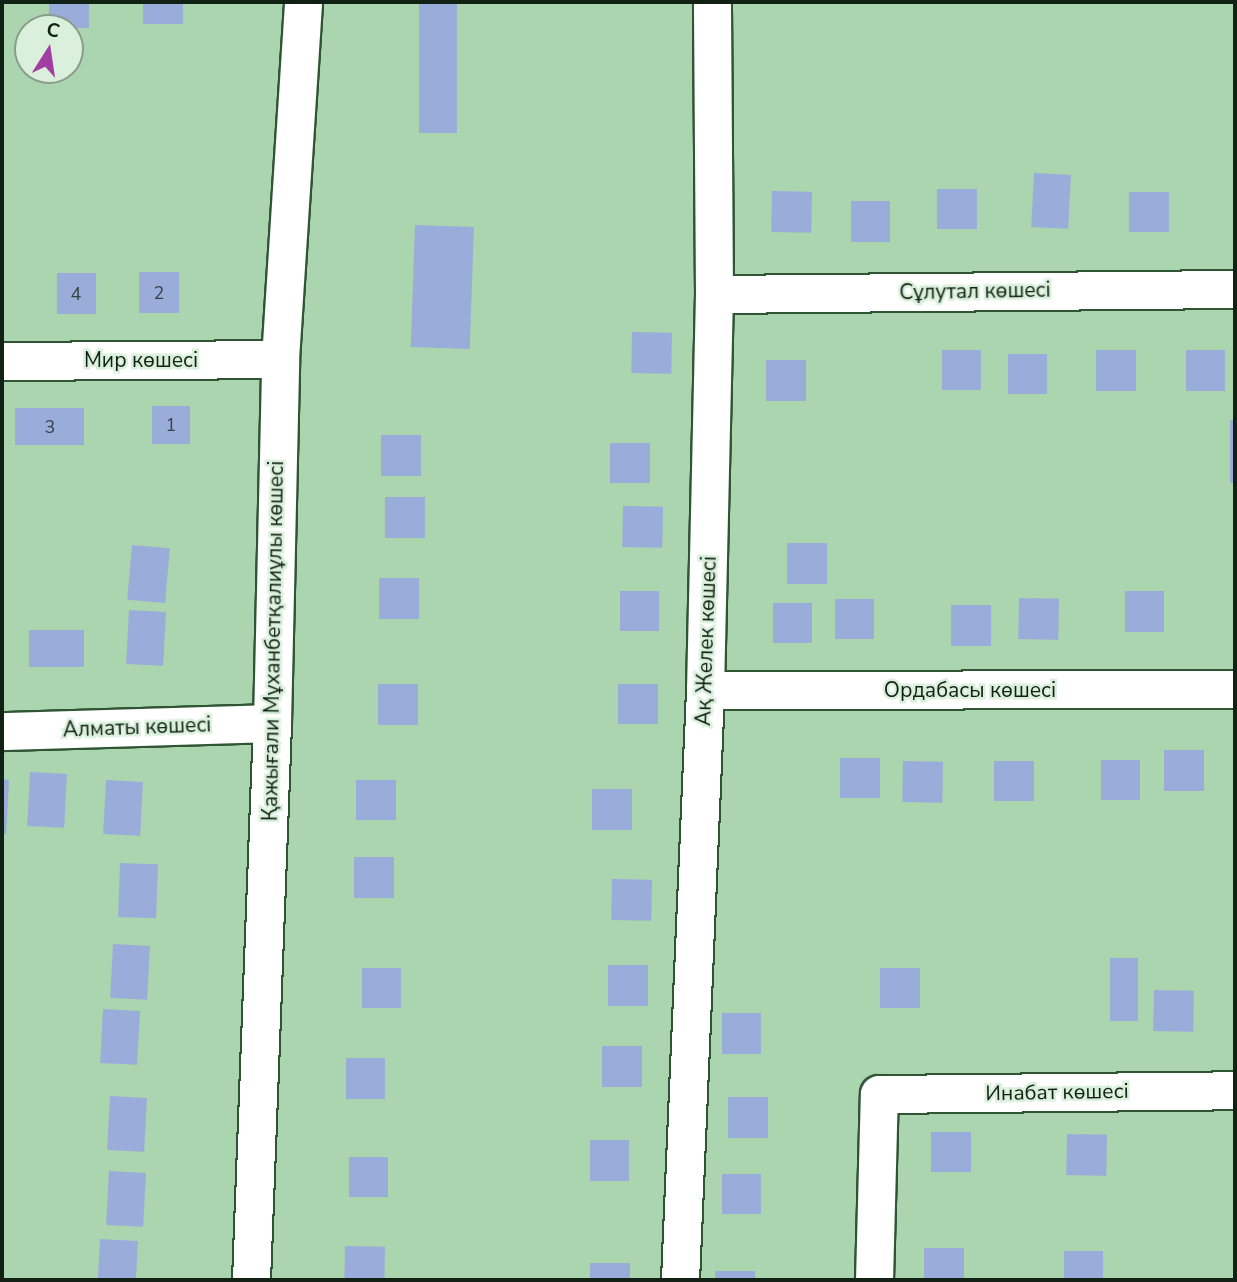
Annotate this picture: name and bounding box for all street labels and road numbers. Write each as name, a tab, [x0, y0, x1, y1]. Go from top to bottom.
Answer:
street label: Сұлутал көшесі	[899, 277, 1051, 305]
street label: Мир көшесі	[84, 347, 198, 373]
street label: Қажығали Мұханбетқалиұлы көшесі	[257, 461, 289, 821]
street label: Ақ Желек көшесі	[690, 556, 722, 726]
street label: Ордабасы көшесі	[884, 677, 1056, 703]
street label: Алматы көшесі	[62, 712, 212, 742]
street label: Инабат көшесі	[985, 1078, 1129, 1106]

